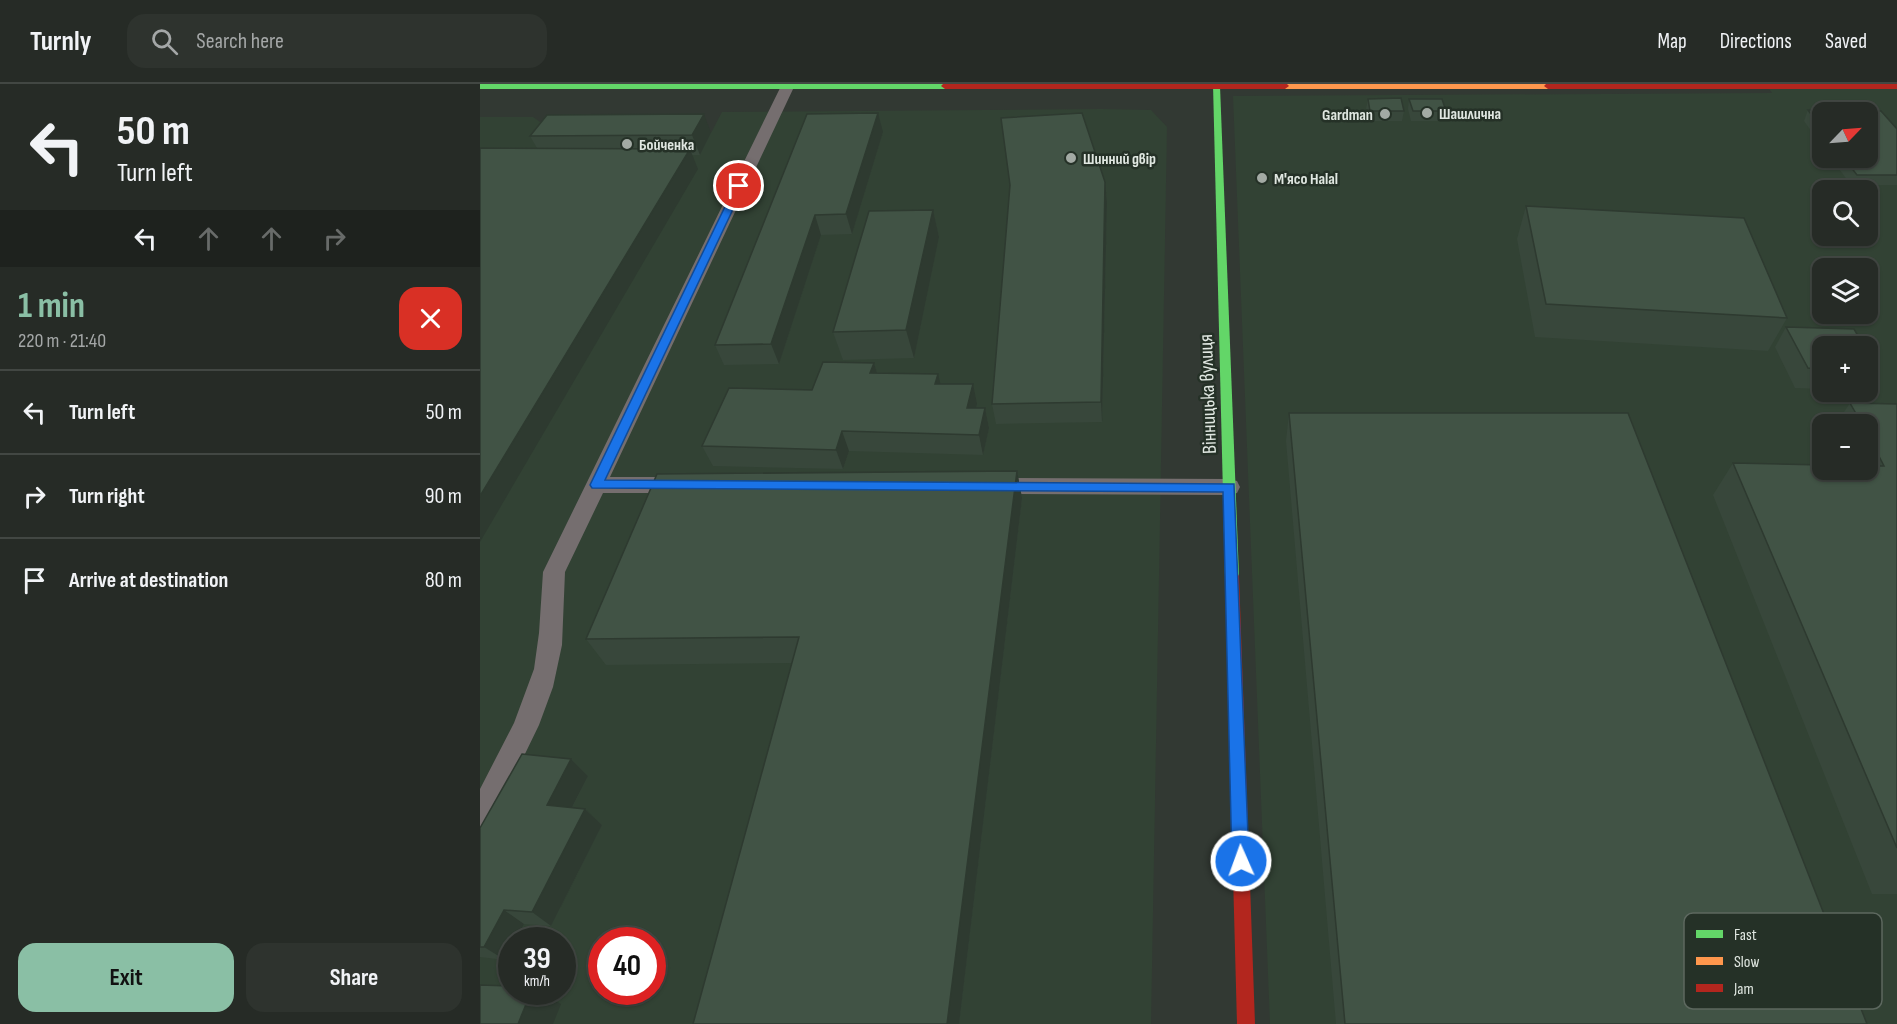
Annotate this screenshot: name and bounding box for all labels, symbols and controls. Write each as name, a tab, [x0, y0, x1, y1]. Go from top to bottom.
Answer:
search box	[127, 14, 547, 68]
text: Turnly	[30, 25, 91, 58]
icon: search	[148, 25, 181, 58]
text: Search here	[196, 28, 284, 55]
text: Map	[1657, 29, 1687, 54]
text: Directions	[1720, 29, 1792, 54]
text: Saved	[1825, 29, 1867, 54]
north arrow	[1812, 102, 1878, 168]
map controls	[1812, 102, 1878, 480]
place label: Шашлична	[1439, 105, 1501, 124]
text: 50 m	[117, 106, 190, 157]
place label: Gardman	[1322, 106, 1373, 125]
marker: Шашлична	[1420, 106, 1434, 120]
marker: Gardman	[1378, 107, 1392, 121]
icon: left	[18, 108, 96, 186]
place label: Бойченка	[639, 136, 694, 155]
marker: Бойченка	[620, 137, 634, 151]
place label: Шинний двір	[1083, 150, 1156, 169]
marker: Шинний двір	[1064, 151, 1078, 165]
text: Turn left	[117, 157, 193, 189]
pin	[713, 160, 764, 211]
icon: arrive	[722, 169, 755, 202]
place label: М'ясо Halal	[1274, 170, 1338, 189]
marker: М'ясо Halal	[1255, 171, 1269, 185]
button: search	[1812, 180, 1878, 246]
icon: left	[129, 222, 162, 255]
icon: ahead	[192, 222, 225, 255]
icon: ahead	[255, 222, 288, 255]
icon: right	[318, 222, 351, 255]
button: layers	[1812, 258, 1878, 324]
text: 1 min	[18, 285, 85, 328]
button: close	[399, 287, 462, 350]
text: 220 m · 21:40	[18, 329, 106, 353]
street label: Вінницька вулиця	[1194, 334, 1222, 454]
button: +	[1812, 336, 1878, 402]
icon: left	[18, 396, 51, 429]
text: Turn left	[69, 399, 135, 426]
text: 50 m	[426, 399, 462, 426]
button: −	[1812, 414, 1878, 480]
icon: right	[18, 480, 51, 513]
text: Turn right	[69, 483, 145, 510]
text: 90 m	[425, 483, 462, 510]
icon: arrive	[18, 564, 51, 597]
text: Arrive at destination	[69, 567, 228, 594]
text: 80 m	[425, 567, 462, 594]
position arrow	[1209, 829, 1273, 893]
legend	[1684, 913, 1882, 1009]
text: Fast	[1734, 926, 1757, 945]
speed limit sign: 40	[588, 927, 666, 1005]
text: 39	[523, 941, 551, 977]
button: Exit	[18, 943, 234, 1012]
button: Share	[246, 943, 462, 1012]
text: Slow	[1734, 953, 1759, 972]
text: km/h	[524, 972, 550, 991]
text: Jam	[1733, 980, 1754, 999]

